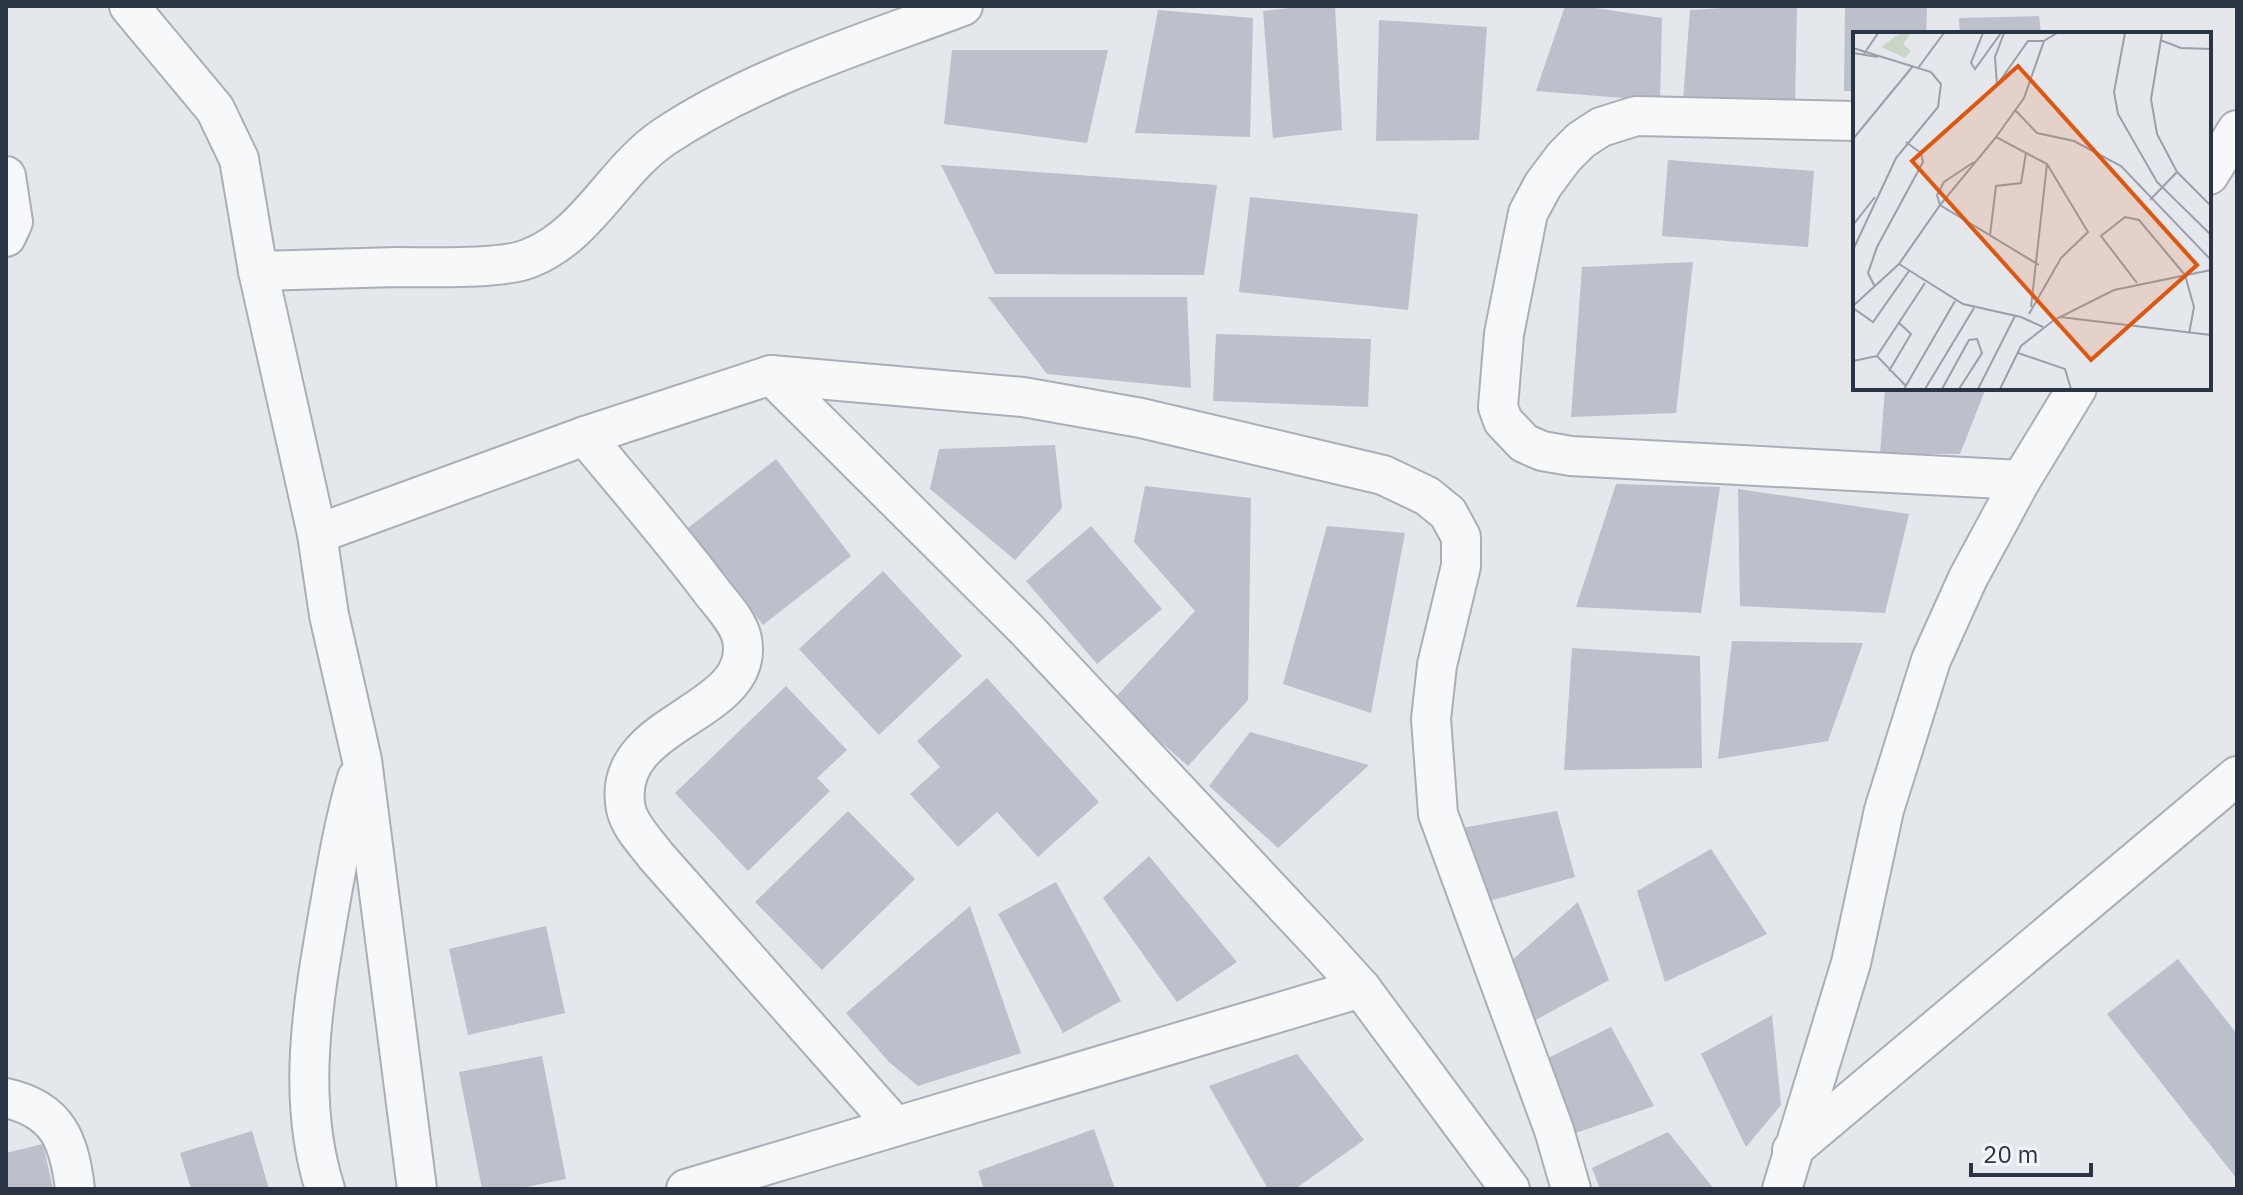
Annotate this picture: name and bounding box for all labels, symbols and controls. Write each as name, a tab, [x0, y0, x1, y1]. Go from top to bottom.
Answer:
inset map	[1853, 32, 2211, 390]
scale bar	[1971, 1127, 2091, 1177]
text: 20 m	[1983, 1138, 2038, 1170]

